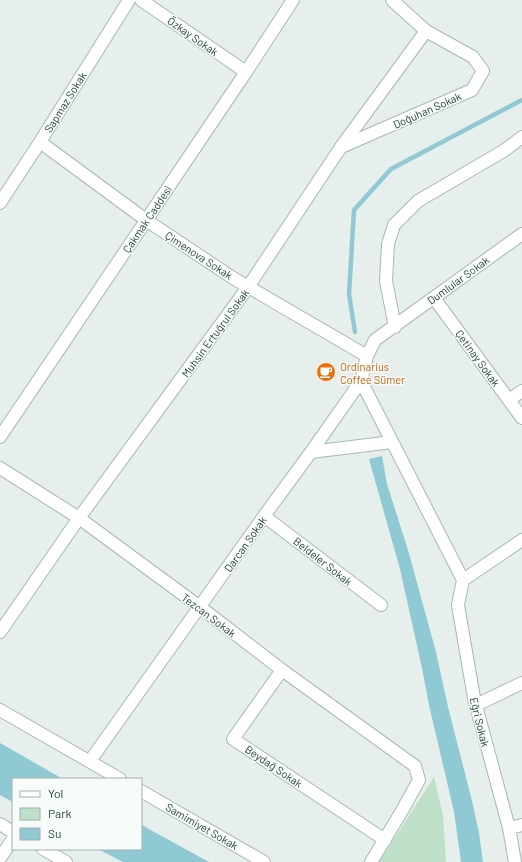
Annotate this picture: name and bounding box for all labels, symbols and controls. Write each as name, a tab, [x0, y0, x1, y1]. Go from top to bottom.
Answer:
street label: Özkay Sokak	[165, 13, 222, 59]
street label: Sapmaz Sokak	[41, 69, 89, 135]
street label: Doğuhan Sokak	[391, 89, 464, 131]
street label: Çakmak Caddesi	[120, 183, 174, 255]
street label: Çimenova Sokak	[163, 228, 236, 282]
street label: Dumlular Sokak	[424, 253, 492, 307]
street label: Muhsin Ertuğrul Sokak	[179, 286, 252, 380]
street label: Çetinay Sokak	[453, 327, 503, 389]
place label: Ordinarius Coffee Sümer	[340, 360, 405, 386]
cafe icon: Ordinarius Coffee Sümer	[315, 361, 337, 383]
street label: Darcan Sokak	[221, 513, 269, 574]
street label: Beldeler Sokak	[291, 534, 355, 588]
street label: Tezcan Sokak	[179, 590, 239, 640]
street label: Eğri Sokak	[468, 696, 493, 749]
street label: Beydağ Sokak	[243, 742, 305, 790]
legend	[12, 778, 142, 850]
text: Yol	[48, 786, 63, 800]
street label: Samimiyet Sokak	[163, 800, 241, 852]
text: Park	[48, 806, 72, 820]
text: Su	[48, 826, 61, 840]

